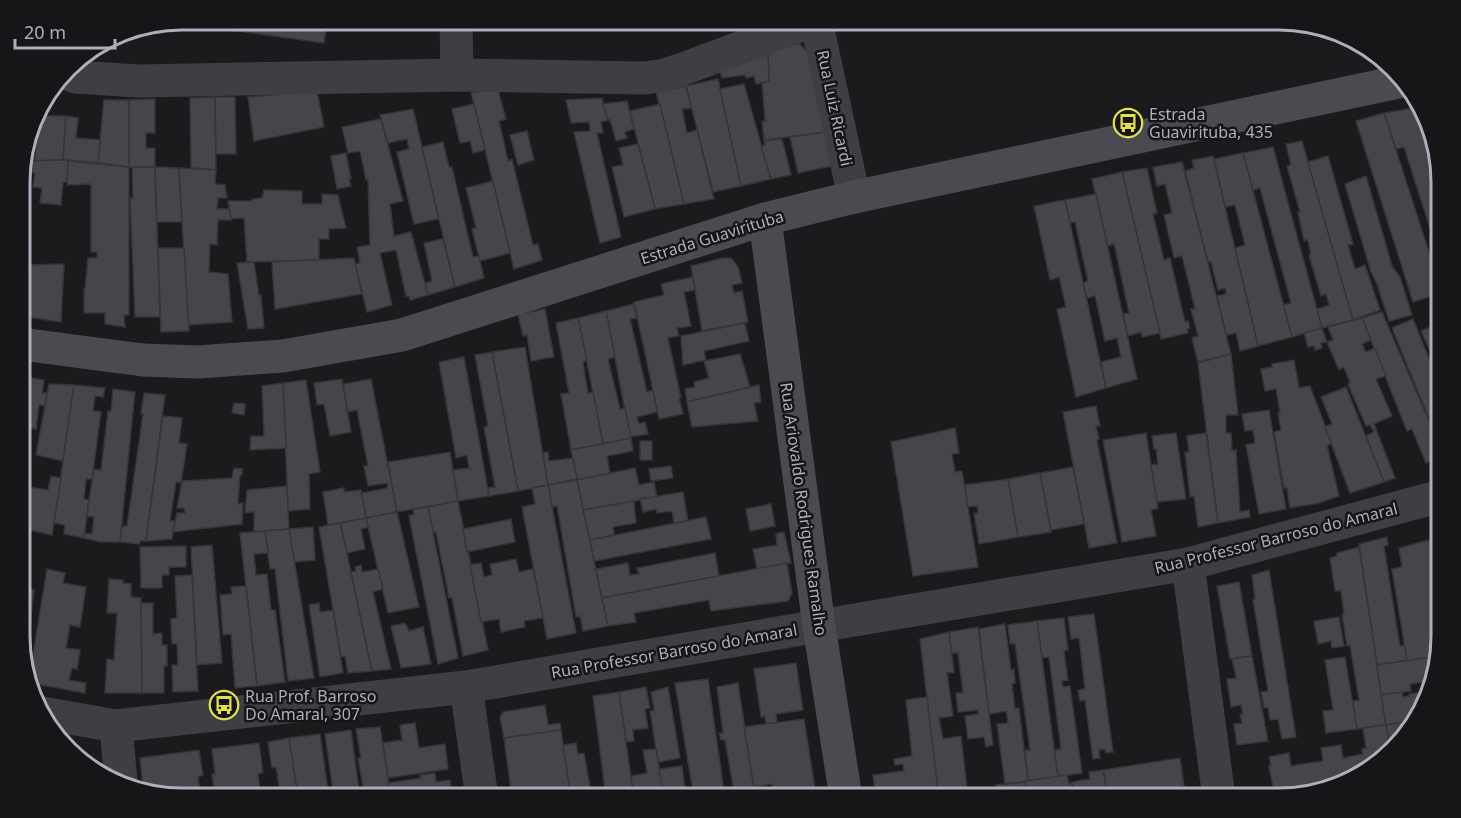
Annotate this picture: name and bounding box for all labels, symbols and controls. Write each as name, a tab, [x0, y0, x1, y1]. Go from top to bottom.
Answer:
scale bar	[15, 12, 116, 50]
text: 20 m	[24, 20, 66, 44]
street label: Rua Luiz Ricardi	[812, 48, 858, 168]
place label: Estrada Guavirituba, 435	[1149, 103, 1273, 143]
bus stop icon: Estrada Guavirituba, 435	[1112, 107, 1144, 139]
street label: Estrada Guavirituba	[638, 205, 786, 269]
street label: Rua Ariovaldo Rodrigues Ramalho	[775, 381, 833, 637]
street label: Rua Professor Barroso do Amaral	[1152, 497, 1400, 579]
street label: Rua Professor Barroso do Amaral	[549, 618, 799, 684]
place label: Rua Prof. Barroso Do Amaral, 307	[245, 685, 377, 725]
bus stop icon: Rua Prof. Barroso Do Amaral, 307	[208, 689, 240, 721]

